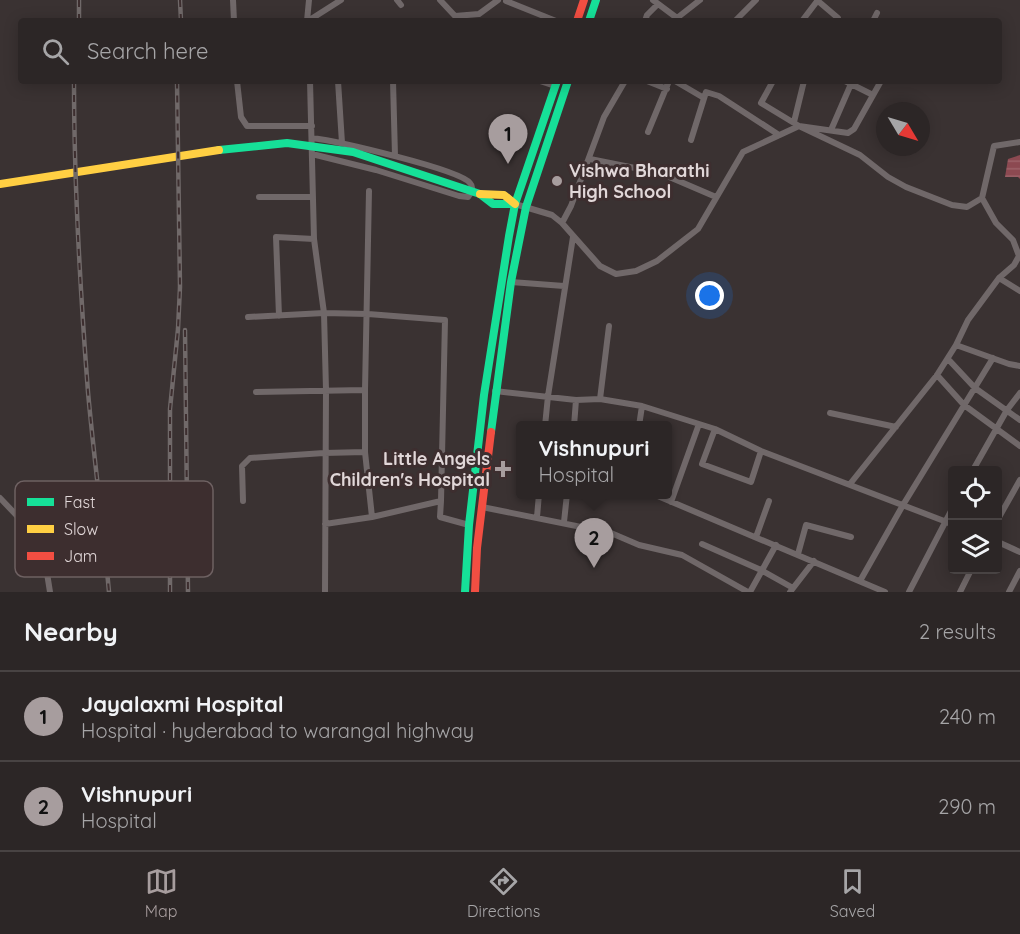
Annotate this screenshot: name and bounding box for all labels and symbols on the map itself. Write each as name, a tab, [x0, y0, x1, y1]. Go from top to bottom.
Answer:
north arrow	[876, 102, 930, 156]
pin: 1	[488, 114, 528, 164]
place label: Vishwa Bharathi High School	[569, 159, 710, 203]
marker: Vishwa Bharathi High School	[550, 174, 564, 188]
your location	[695, 281, 724, 310]
place label: Little Angels Children's Hospital	[330, 447, 490, 491]
marker: Little Angels Children's Hospital	[494, 460, 512, 478]
legend	[15, 481, 213, 577]
text: Fast	[64, 492, 95, 512]
pin: 2	[574, 518, 614, 568]
text: Slow	[64, 519, 98, 539]
text: Jam	[64, 546, 97, 566]

